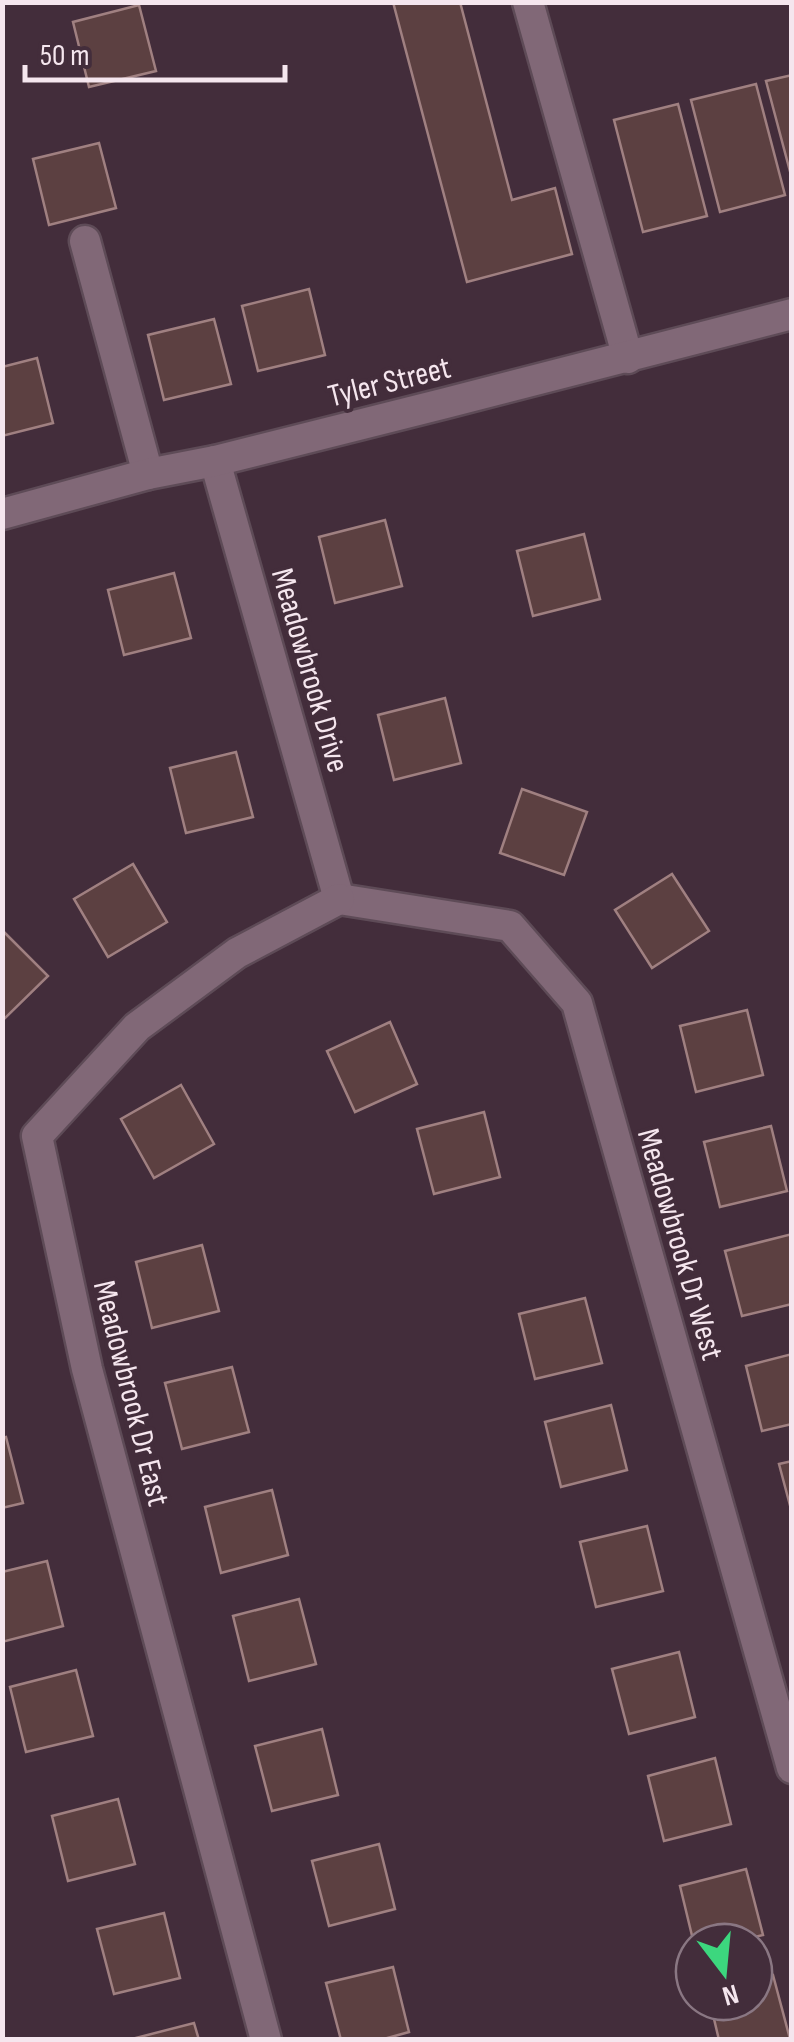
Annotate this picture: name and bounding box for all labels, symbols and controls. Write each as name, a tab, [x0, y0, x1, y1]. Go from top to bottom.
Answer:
scale bar	[25, 20, 285, 82]
text: 50 m	[40, 38, 89, 74]
street label: Tyler Street	[324, 348, 455, 416]
street label: Meadowbrook Drive	[262, 564, 357, 777]
street label: Meadowbrook Dr West	[628, 1124, 731, 1365]
street label: Meadowbrook Dr East	[84, 1277, 177, 1510]
north arrow	[674, 1922, 774, 2022]
text: N	[719, 1977, 742, 2013]

